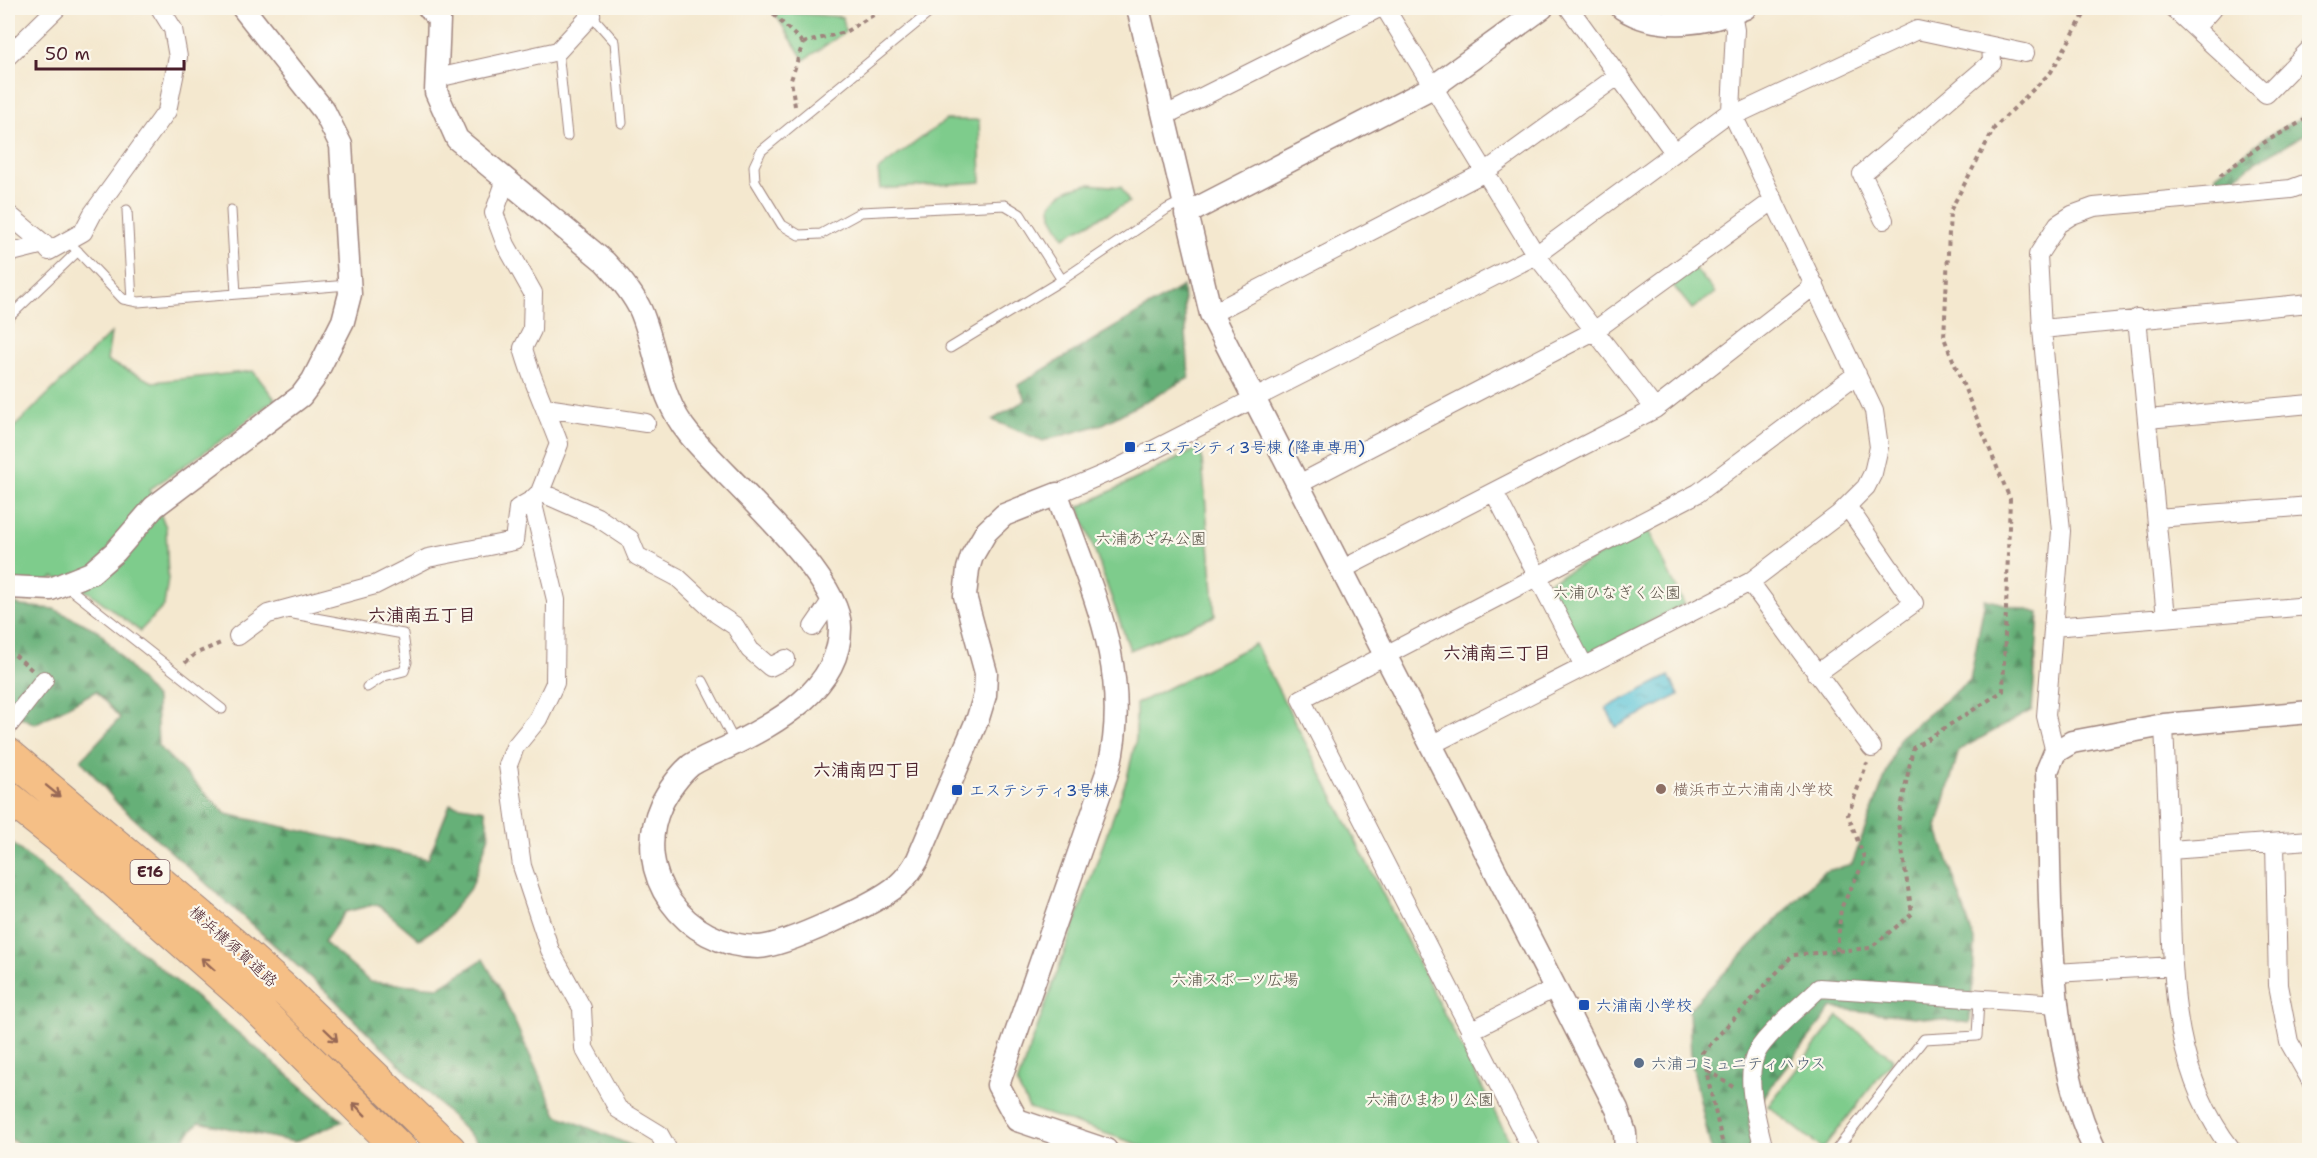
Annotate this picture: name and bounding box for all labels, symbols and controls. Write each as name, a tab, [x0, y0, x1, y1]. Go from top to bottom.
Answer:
scale bar	[36, 33, 184, 71]
text: 50 m	[45, 42, 90, 66]
place label: エステシティ3号棟 (降車専用)	[1142, 437, 1365, 458]
marker: エステシティ3号棟 (降車専用)	[1123, 440, 1137, 454]
park label: 六浦あざみ公園	[1095, 528, 1207, 549]
park label: 六浦ひなぎく公園	[1553, 582, 1681, 603]
district label: 六浦南五丁目	[368, 603, 476, 627]
district label: 六浦南三丁目	[1443, 641, 1551, 665]
district label: 六浦南四丁目	[813, 758, 921, 782]
place label: 横浜市立六浦南小学校	[1673, 779, 1833, 800]
place label: エステシティ3号棟	[969, 780, 1109, 801]
marker: 横浜市立六浦南小学校	[1654, 782, 1668, 796]
marker: エステシティ3号棟	[950, 783, 964, 797]
one-way arrow	[45, 784, 60, 798]
road number: E16	[130, 860, 170, 884]
street label: 横浜横須賀道路	[185, 901, 282, 992]
one-way arrow	[201, 957, 216, 971]
park label: 六浦スポーツ広場	[1171, 969, 1299, 990]
place label: 六浦南小学校	[1596, 995, 1692, 1016]
marker: 六浦南小学校	[1577, 998, 1591, 1012]
one-way arrow	[323, 1028, 338, 1042]
place label: 六浦コミュニティハウス	[1651, 1053, 1826, 1074]
marker: 六浦コミュニティハウス	[1632, 1056, 1646, 1070]
park label: 六浦ひまわり公園	[1366, 1089, 1494, 1110]
one-way arrow	[352, 1102, 367, 1117]

